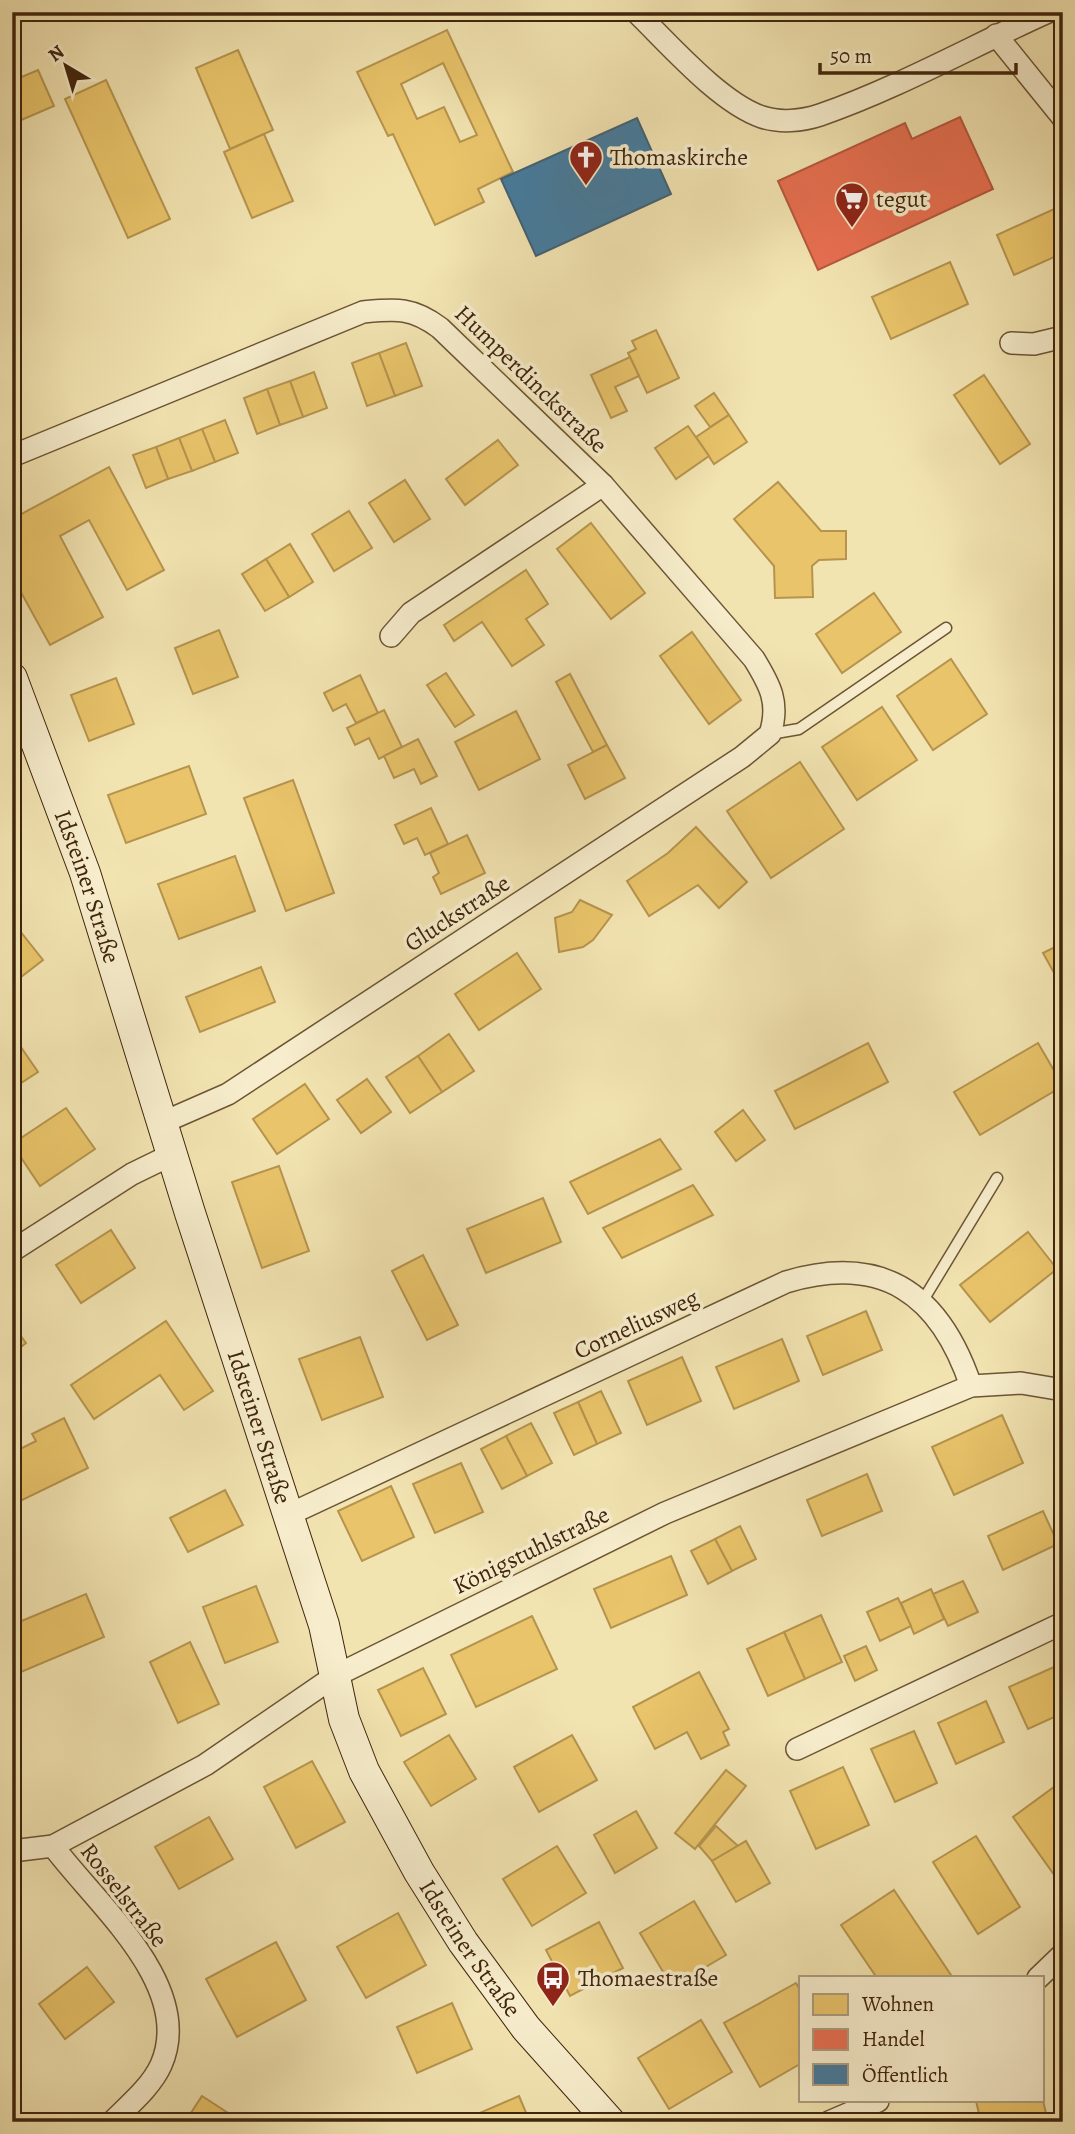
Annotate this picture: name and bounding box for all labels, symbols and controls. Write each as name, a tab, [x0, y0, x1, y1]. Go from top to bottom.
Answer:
north arrow	[32, 32, 102, 102]
scale bar	[820, 32, 1016, 76]
text: N	[43, 39, 70, 68]
text: 50 m	[830, 42, 872, 70]
church icon: Thomaskirche	[567, 138, 605, 187]
place label: Thomaskirche	[610, 141, 748, 173]
supermarket icon: tegut	[833, 180, 871, 229]
place label: tegut	[876, 183, 927, 215]
street label: Humperdinckstraße	[448, 298, 614, 460]
street label: Idsteiner Straße	[47, 805, 128, 967]
street label: Gluckstraße	[398, 867, 516, 959]
street label: Corneliusweg	[569, 1281, 703, 1367]
street label: Idsteiner Straße	[220, 1346, 300, 1508]
street label: Königstuhlstraße	[448, 1498, 614, 1602]
street label: Rosselstraße	[73, 1836, 175, 1954]
street label: Idsteiner Straße	[412, 1874, 529, 2023]
bus stop icon: Thomaestraße	[534, 1959, 572, 2008]
place label: Thomaestraße	[578, 1962, 718, 1994]
legend	[799, 1976, 1044, 2102]
text: Wohnen	[861, 1990, 934, 2018]
text: Handel	[862, 2025, 925, 2053]
text: Öffentlich	[862, 2061, 948, 2089]

